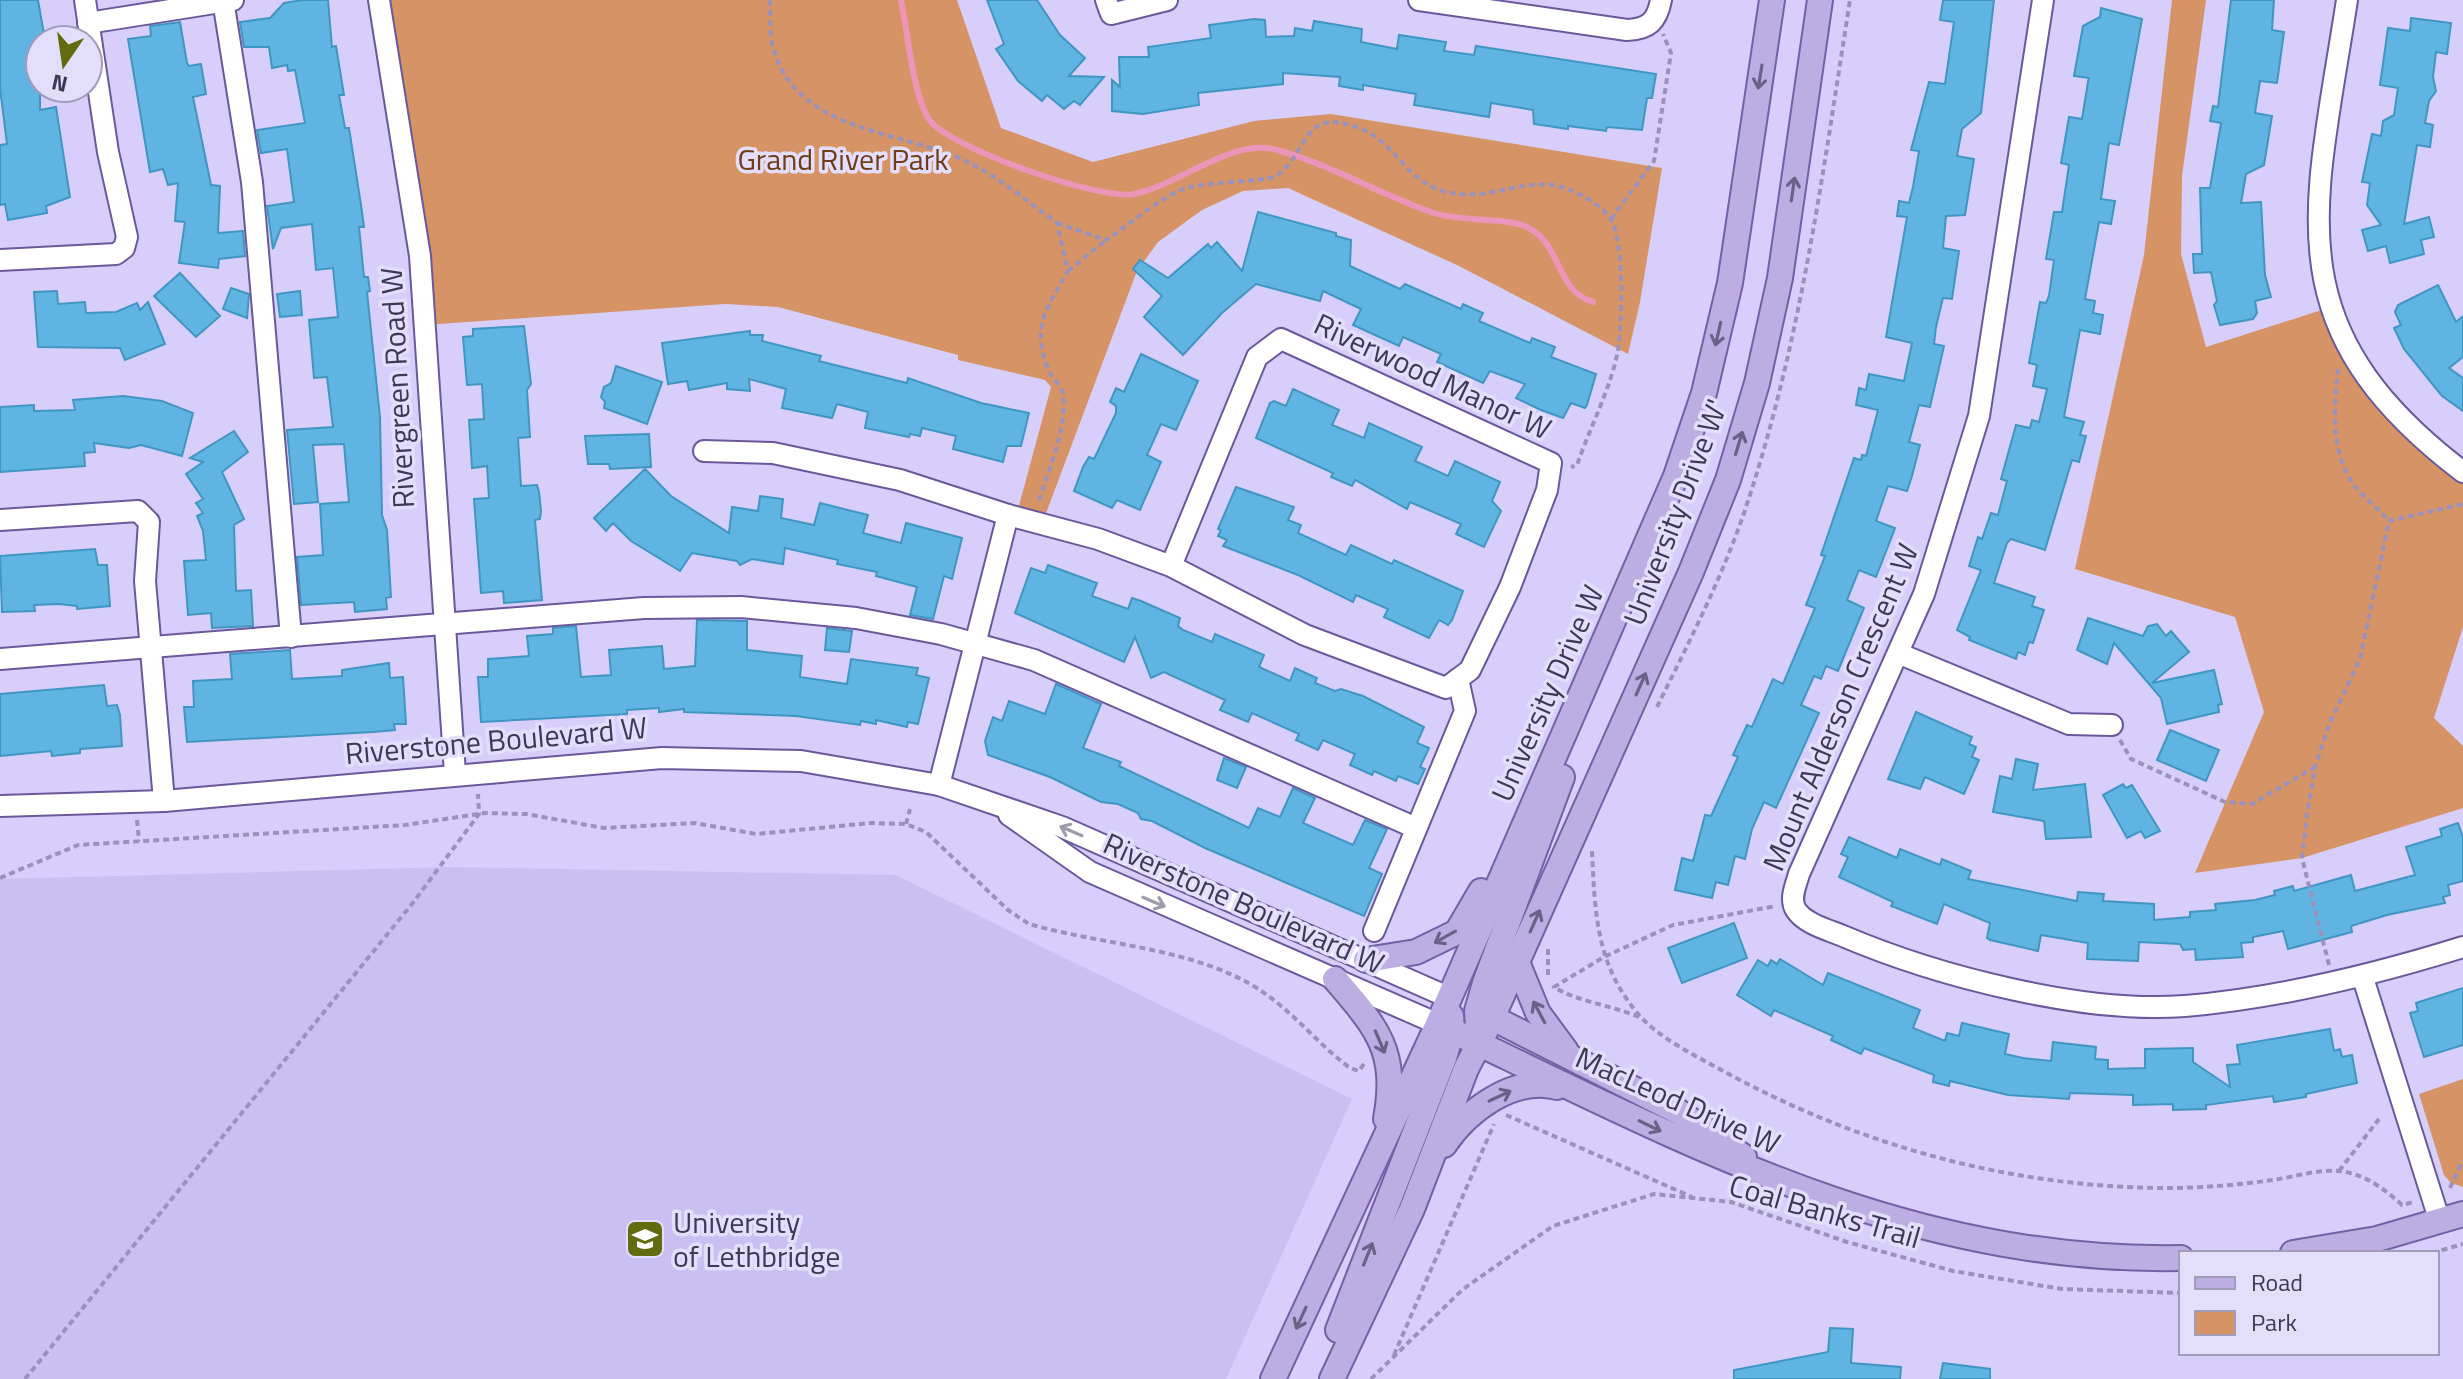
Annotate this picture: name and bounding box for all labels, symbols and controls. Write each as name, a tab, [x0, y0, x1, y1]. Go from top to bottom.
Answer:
north arrow	[24, 24, 104, 104]
one-way arrow	[1752, 64, 1767, 89]
text: N	[48, 65, 71, 102]
park label: Grand River Park	[737, 136, 949, 182]
one-way arrow	[1786, 177, 1801, 202]
street label: Rivergreen Road W	[368, 266, 426, 510]
street label: Riverwood Manor W	[1307, 301, 1559, 451]
one-way arrow	[1710, 320, 1725, 346]
street label: University Drive W'	[1611, 392, 1739, 632]
one-way arrow	[1732, 431, 1747, 457]
street label: Mount Alderson Crescent W	[1750, 536, 1930, 878]
street label: University Drive W	[1479, 577, 1615, 809]
one-way arrow	[1634, 672, 1649, 696]
street label: Riverstone Boulevard W	[343, 704, 649, 776]
street label: Riverstone Boulevard W	[1096, 820, 1392, 986]
one-way arrow	[1059, 823, 1084, 838]
one-way arrow	[1141, 896, 1166, 911]
one-way arrow	[1529, 909, 1544, 934]
one-way arrow	[1434, 930, 1458, 946]
one-way arrow	[1530, 1000, 1546, 1024]
one-way arrow	[1374, 1029, 1389, 1054]
street label: MacLeod Drive W	[1568, 1034, 1788, 1166]
one-way arrow	[1488, 1088, 1512, 1103]
one-way arrow	[1637, 1119, 1661, 1134]
street label: Coal Banks Trail	[1724, 1162, 1926, 1260]
place label: University of Lethbridge	[673, 1199, 840, 1279]
school or university icon: University of Lethbridge	[624, 1218, 666, 1260]
one-way arrow	[1362, 1242, 1376, 1267]
legend	[2179, 1251, 2439, 1355]
text: Road	[2251, 1264, 2303, 1300]
text: Park	[2251, 1304, 2297, 1340]
one-way arrow	[1293, 1306, 1308, 1330]

